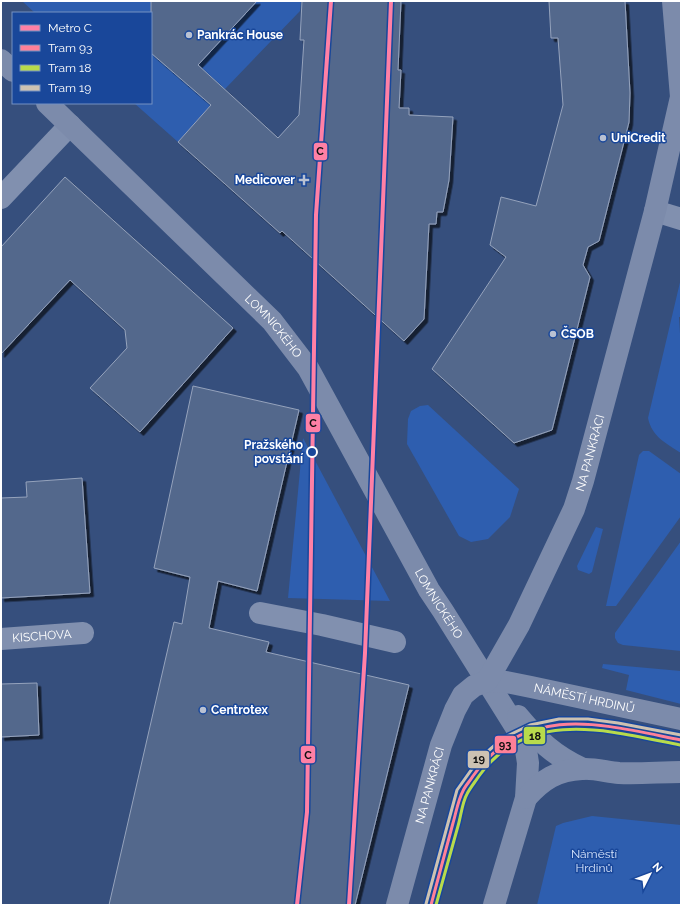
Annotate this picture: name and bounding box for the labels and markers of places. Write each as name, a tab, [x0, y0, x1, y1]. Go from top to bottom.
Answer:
place label: Pankrác House	[197, 28, 283, 42]
marker: Pankrác House	[184, 30, 194, 40]
place label: UniCredit	[611, 131, 666, 145]
marker: UniCredit	[598, 133, 608, 143]
place label: Medicover	[235, 173, 295, 187]
marker: Medicover	[298, 174, 310, 186]
place label: ČSOB	[561, 325, 594, 341]
marker: ČSOB	[548, 329, 558, 339]
place label: Pražského povstání	[244, 438, 304, 466]
marker: Pražského povstání	[306, 446, 318, 458]
place label: Centrotex	[211, 703, 268, 717]
marker: Centrotex	[198, 705, 208, 715]

